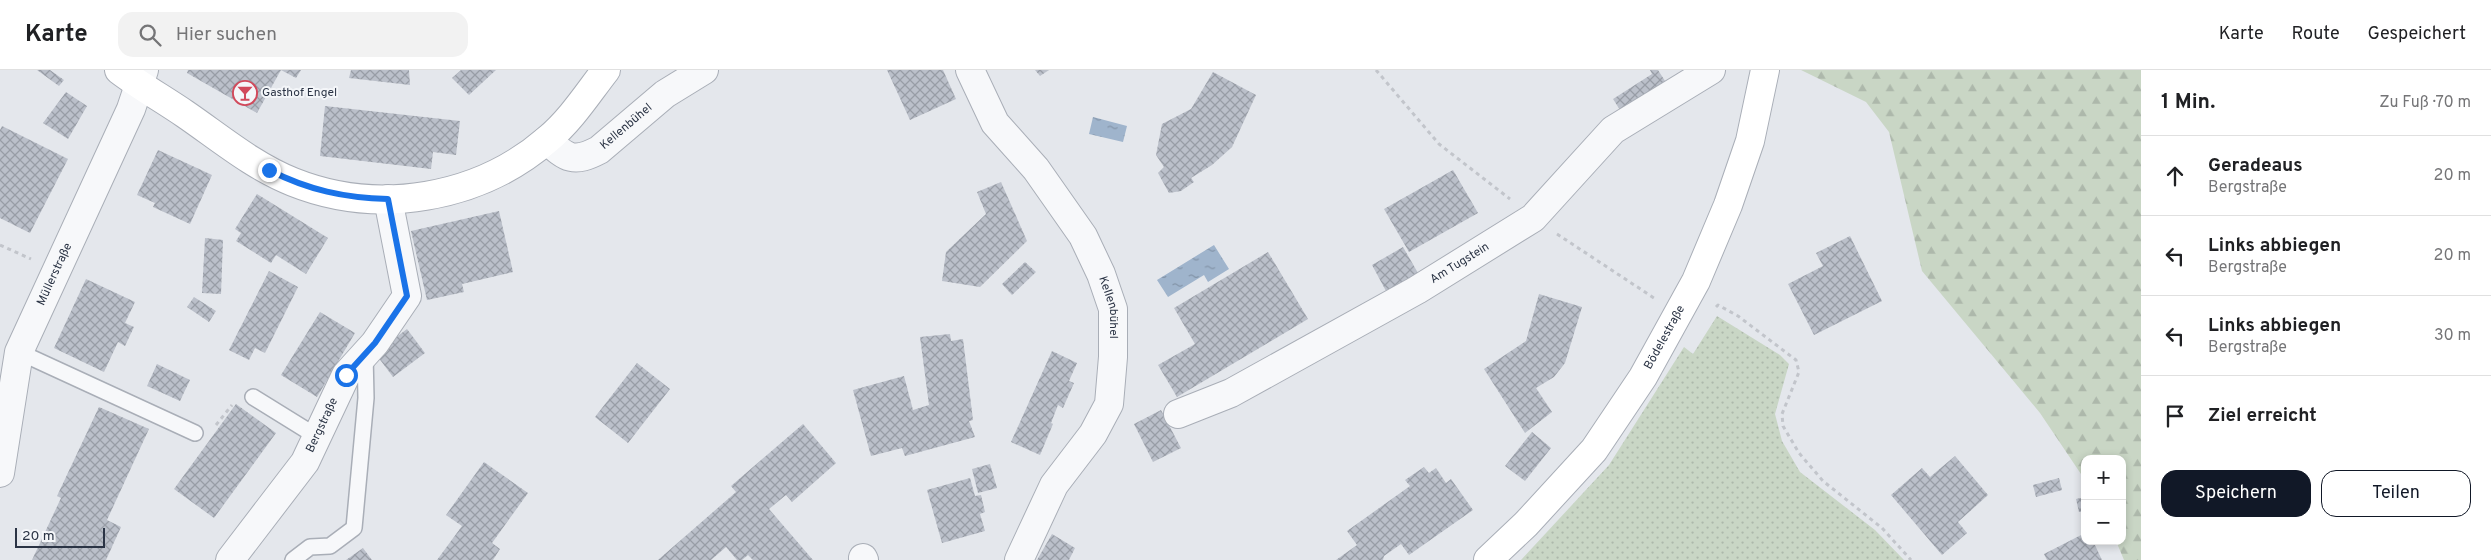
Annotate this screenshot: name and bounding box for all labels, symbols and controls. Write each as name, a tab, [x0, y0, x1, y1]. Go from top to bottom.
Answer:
search box	[118, 12, 468, 57]
text: Karte	[25, 20, 88, 50]
icon: search	[136, 21, 164, 49]
text: Hier suchen	[176, 23, 277, 47]
text: Karte	[2219, 23, 2264, 46]
text: Route	[2292, 23, 2340, 46]
text: Gespeichert	[2368, 23, 2466, 46]
bar icon: Gasthof Engel	[232, 80, 258, 106]
place label: Gasthof Engel	[262, 85, 337, 101]
text: 1 Min.	[2161, 89, 2215, 116]
text: Zu Fuß · 70 m	[2379, 93, 2471, 113]
street label: Kellenbühel	[597, 100, 656, 154]
text: Geradeaus	[2208, 154, 2303, 178]
route end	[258, 159, 281, 182]
icon: ahead	[2161, 162, 2189, 190]
text: 20 m	[2434, 166, 2471, 186]
text: Bergstraße	[2208, 178, 2287, 198]
text: Links abbiegen	[2208, 234, 2341, 258]
street label: Am Tugstein	[1427, 239, 1492, 288]
street label: Müllerstraße	[33, 240, 76, 308]
icon: left	[2161, 242, 2189, 270]
text: 20 m	[2434, 246, 2471, 266]
text: Bergstraße	[2208, 258, 2287, 278]
street label: Kellenbühel	[1094, 274, 1121, 339]
street label: Bödelestraße	[1641, 302, 1689, 372]
text: Links abbiegen	[2208, 314, 2341, 338]
icon: left	[2161, 322, 2189, 350]
text: 30 m	[2434, 326, 2471, 346]
text: Bergstraße	[2208, 338, 2287, 358]
route start	[335, 364, 358, 387]
street label: Bergstraße	[302, 395, 342, 455]
icon: arrive	[2161, 402, 2189, 430]
text: Ziel erreicht	[2208, 404, 2317, 428]
map controls	[2081, 455, 2126, 545]
button: +	[2081, 455, 2126, 500]
button: Speichern	[2161, 470, 2311, 517]
button: Teilen	[2321, 470, 2471, 517]
button: −	[2081, 500, 2126, 545]
scale bar	[15, 525, 105, 548]
text: 20 m	[22, 528, 55, 545]

